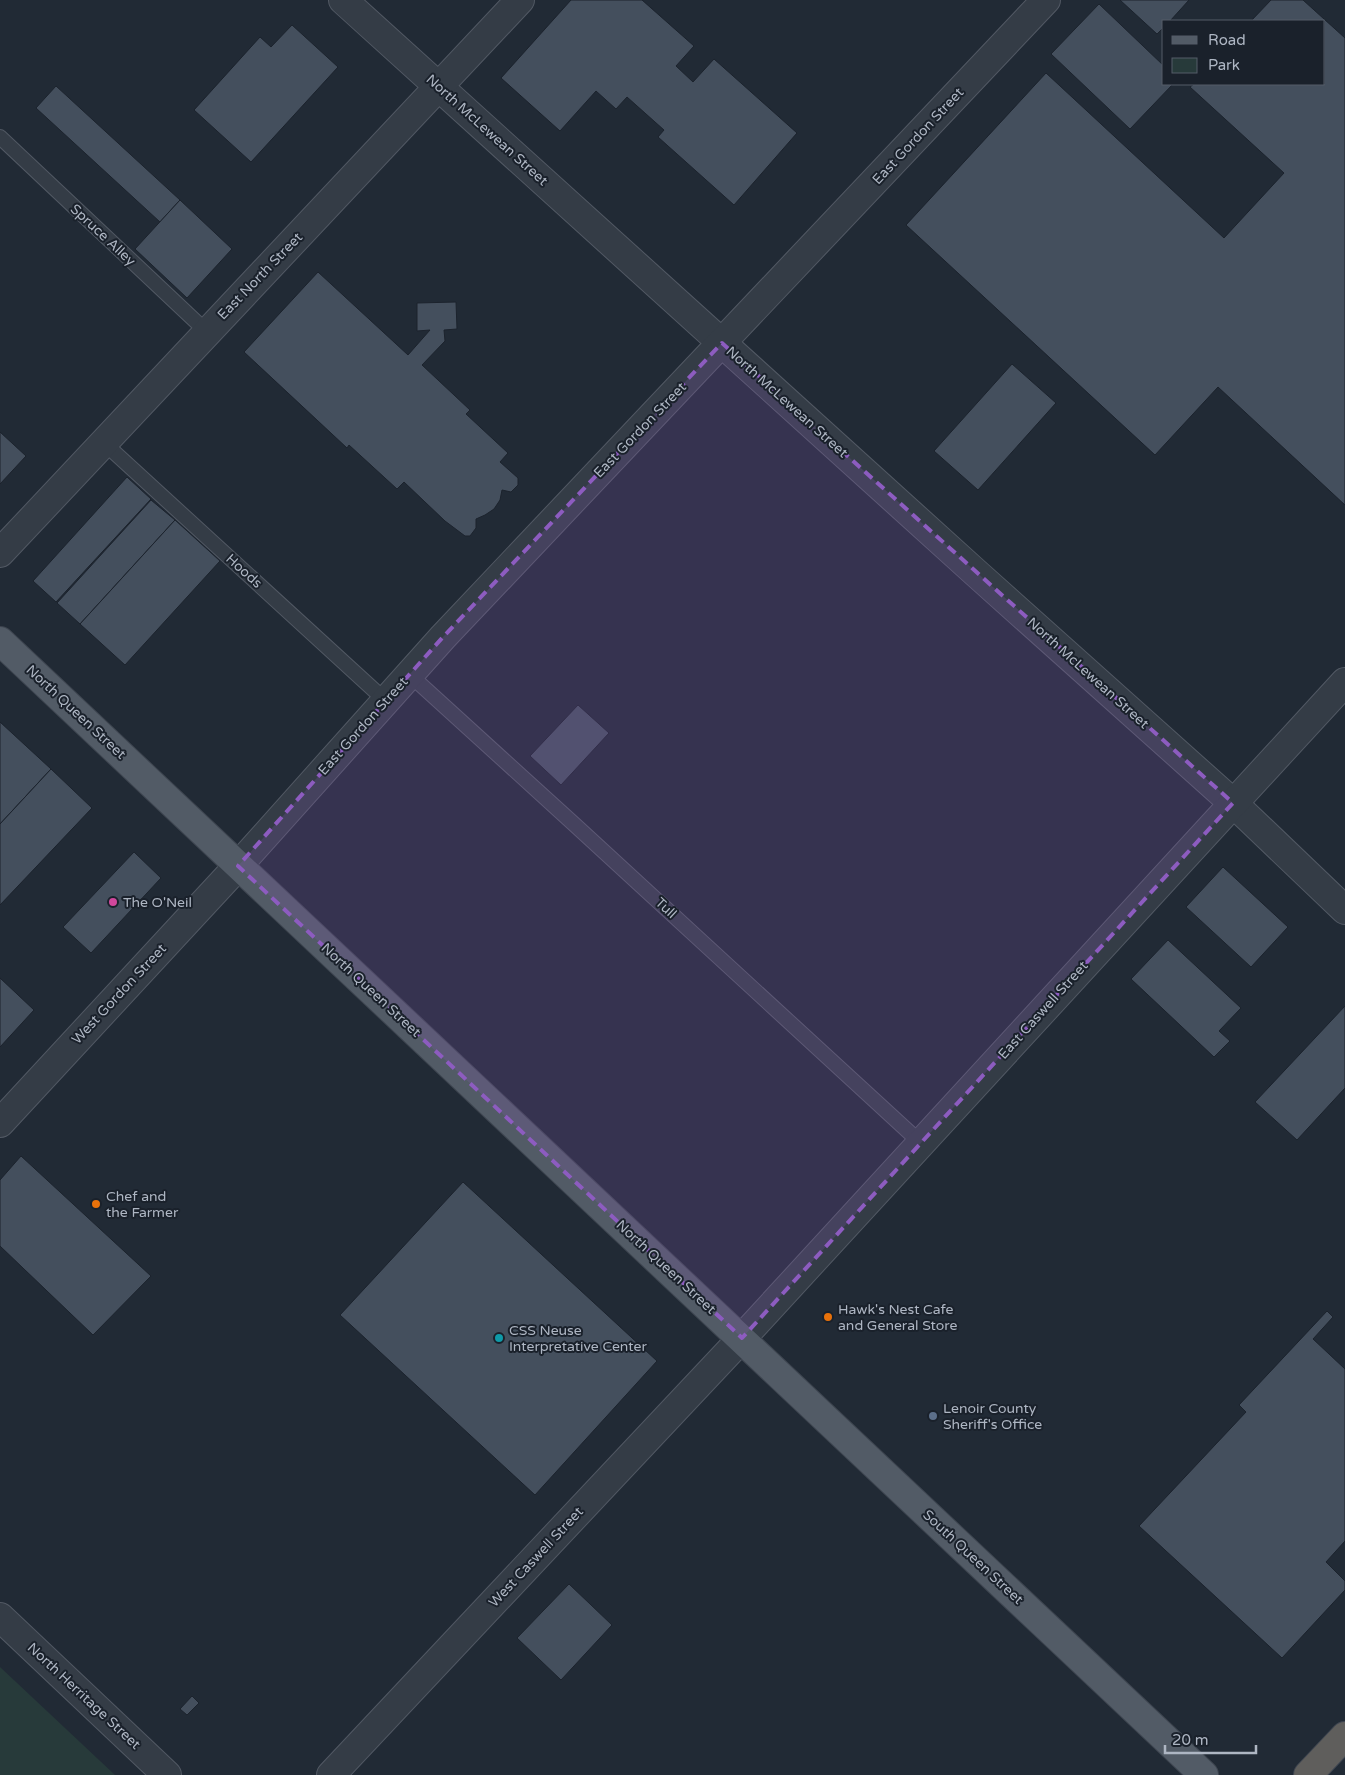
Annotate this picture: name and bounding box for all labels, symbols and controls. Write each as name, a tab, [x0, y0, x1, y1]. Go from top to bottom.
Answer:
legend	[1162, 20, 1325, 85]
text: Road	[1208, 31, 1246, 49]
text: Park	[1208, 56, 1240, 74]
street label: North McLewean Street	[423, 71, 552, 190]
street label: East Gordon Street	[869, 84, 968, 188]
street label: Spruce Alley	[67, 201, 139, 270]
street label: East North Street	[214, 228, 306, 323]
street label: North McLewean Street	[723, 343, 852, 462]
street label: East Gordon Street	[590, 378, 690, 481]
street label: Hoods	[222, 550, 266, 592]
street label: North McLewean Street	[1024, 614, 1153, 733]
street label: North Queen Street	[23, 661, 130, 763]
street label: East Gordon Street	[314, 673, 412, 779]
place label: The O'Neil	[123, 894, 192, 911]
street label: Tull	[652, 894, 680, 922]
marker: The O'Neil	[107, 896, 119, 908]
street label: North Queen Street	[318, 939, 425, 1041]
street label: West Gordon Street	[68, 940, 170, 1048]
street label: East Caswell Street	[994, 957, 1092, 1063]
place label: Chef and the Farmer	[106, 1188, 179, 1221]
marker: Chef and the Farmer	[90, 1198, 102, 1210]
street label: North Queen Street	[613, 1216, 720, 1318]
place label: Hawk's Nest Cafe and General Store	[838, 1301, 957, 1334]
marker: Hawk's Nest Cafe and General Store	[822, 1311, 834, 1323]
place label: CSS Neuse Interpretative Center	[509, 1322, 647, 1355]
marker: CSS Neuse Interpretative Center	[493, 1332, 505, 1344]
place label: Lenoir County Sheriff's Office	[943, 1400, 1042, 1433]
marker: Lenoir County Sheriff's Office	[927, 1410, 939, 1422]
street label: West Caswell Street	[485, 1503, 587, 1611]
street label: South Queen Street	[919, 1506, 1027, 1608]
street label: North Herritage Street	[24, 1639, 145, 1753]
scale bar	[1165, 1722, 1256, 1754]
text: 20 m	[1172, 1731, 1209, 1749]

